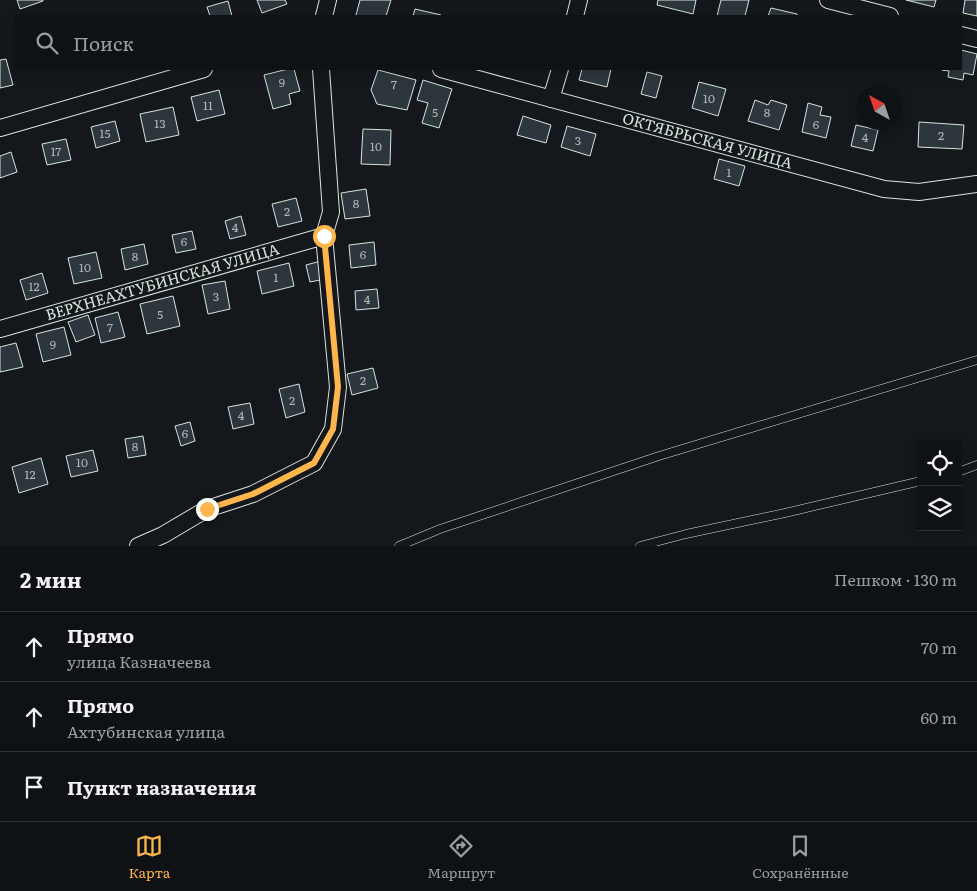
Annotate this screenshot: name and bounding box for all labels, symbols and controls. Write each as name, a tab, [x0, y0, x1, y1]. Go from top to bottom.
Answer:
search box	[15, 15, 962, 70]
icon: search	[33, 29, 61, 57]
text: Поиск	[73, 29, 134, 57]
house number: 9	[279, 73, 285, 91]
house number: 7	[391, 75, 397, 93]
north arrow	[857, 85, 902, 130]
house number: 10	[703, 89, 715, 107]
house number: 11	[203, 96, 213, 114]
house number: 5	[432, 103, 438, 121]
house number: 8	[764, 103, 771, 121]
street label: ОКТЯБРЬСКАЯ УЛИЦА	[620, 106, 795, 174]
house number: 13	[154, 114, 166, 132]
house number: 6	[813, 115, 820, 133]
house number: 15	[100, 124, 110, 142]
house number: 2	[938, 126, 944, 144]
house number: 4	[862, 128, 869, 146]
house number: 3	[575, 131, 581, 149]
house number: 10	[370, 137, 382, 155]
house number: 17	[51, 142, 61, 160]
house number: 1	[727, 163, 732, 181]
house number: 8	[353, 194, 360, 212]
house number: 2	[284, 202, 290, 220]
house number: 4	[232, 218, 239, 236]
route start	[313, 225, 336, 248]
house number: 6	[181, 232, 188, 250]
street label: ВЕРХНЕАХТУБИНСКАЯ УЛИЦА	[42, 236, 282, 325]
house number: 6	[360, 245, 367, 263]
house number: 8	[132, 247, 139, 265]
house number: 10	[79, 258, 91, 276]
house number: 1	[274, 268, 279, 286]
house number: 12	[29, 277, 39, 295]
house number: 3	[213, 287, 219, 305]
house number: 4	[364, 290, 371, 308]
house number: 5	[157, 305, 163, 323]
house number: 7	[107, 318, 113, 336]
house number: 9	[50, 335, 56, 353]
house number: 2	[360, 371, 366, 389]
house number: 2	[289, 391, 295, 409]
house number: 4	[238, 406, 245, 424]
house number: 6	[182, 424, 189, 442]
house number: 8	[132, 437, 139, 455]
map controls	[917, 441, 962, 531]
button: locate	[917, 441, 962, 486]
house number: 10	[76, 453, 88, 471]
house number: 12	[25, 465, 35, 483]
button: layers	[917, 486, 962, 531]
route end	[196, 498, 219, 521]
text: 2 мин	[20, 563, 82, 594]
text: Пешком · 130 m	[834, 567, 957, 591]
text: Прямо	[67, 621, 134, 649]
icon: ahead	[20, 633, 48, 661]
text: 70 m	[921, 635, 957, 659]
text: улица Казначеева	[67, 649, 211, 673]
text: Прямо	[67, 691, 134, 719]
icon: ahead	[20, 703, 48, 731]
text: 60 m	[920, 705, 957, 729]
text: Ахтубинская улица	[67, 719, 225, 743]
icon: arrive	[20, 773, 48, 801]
text: Пункт назначения	[67, 773, 256, 801]
tab: Карта	[128, 832, 170, 882]
tab: Маршрут	[427, 832, 495, 882]
tab: Сохранённые	[752, 832, 849, 882]

